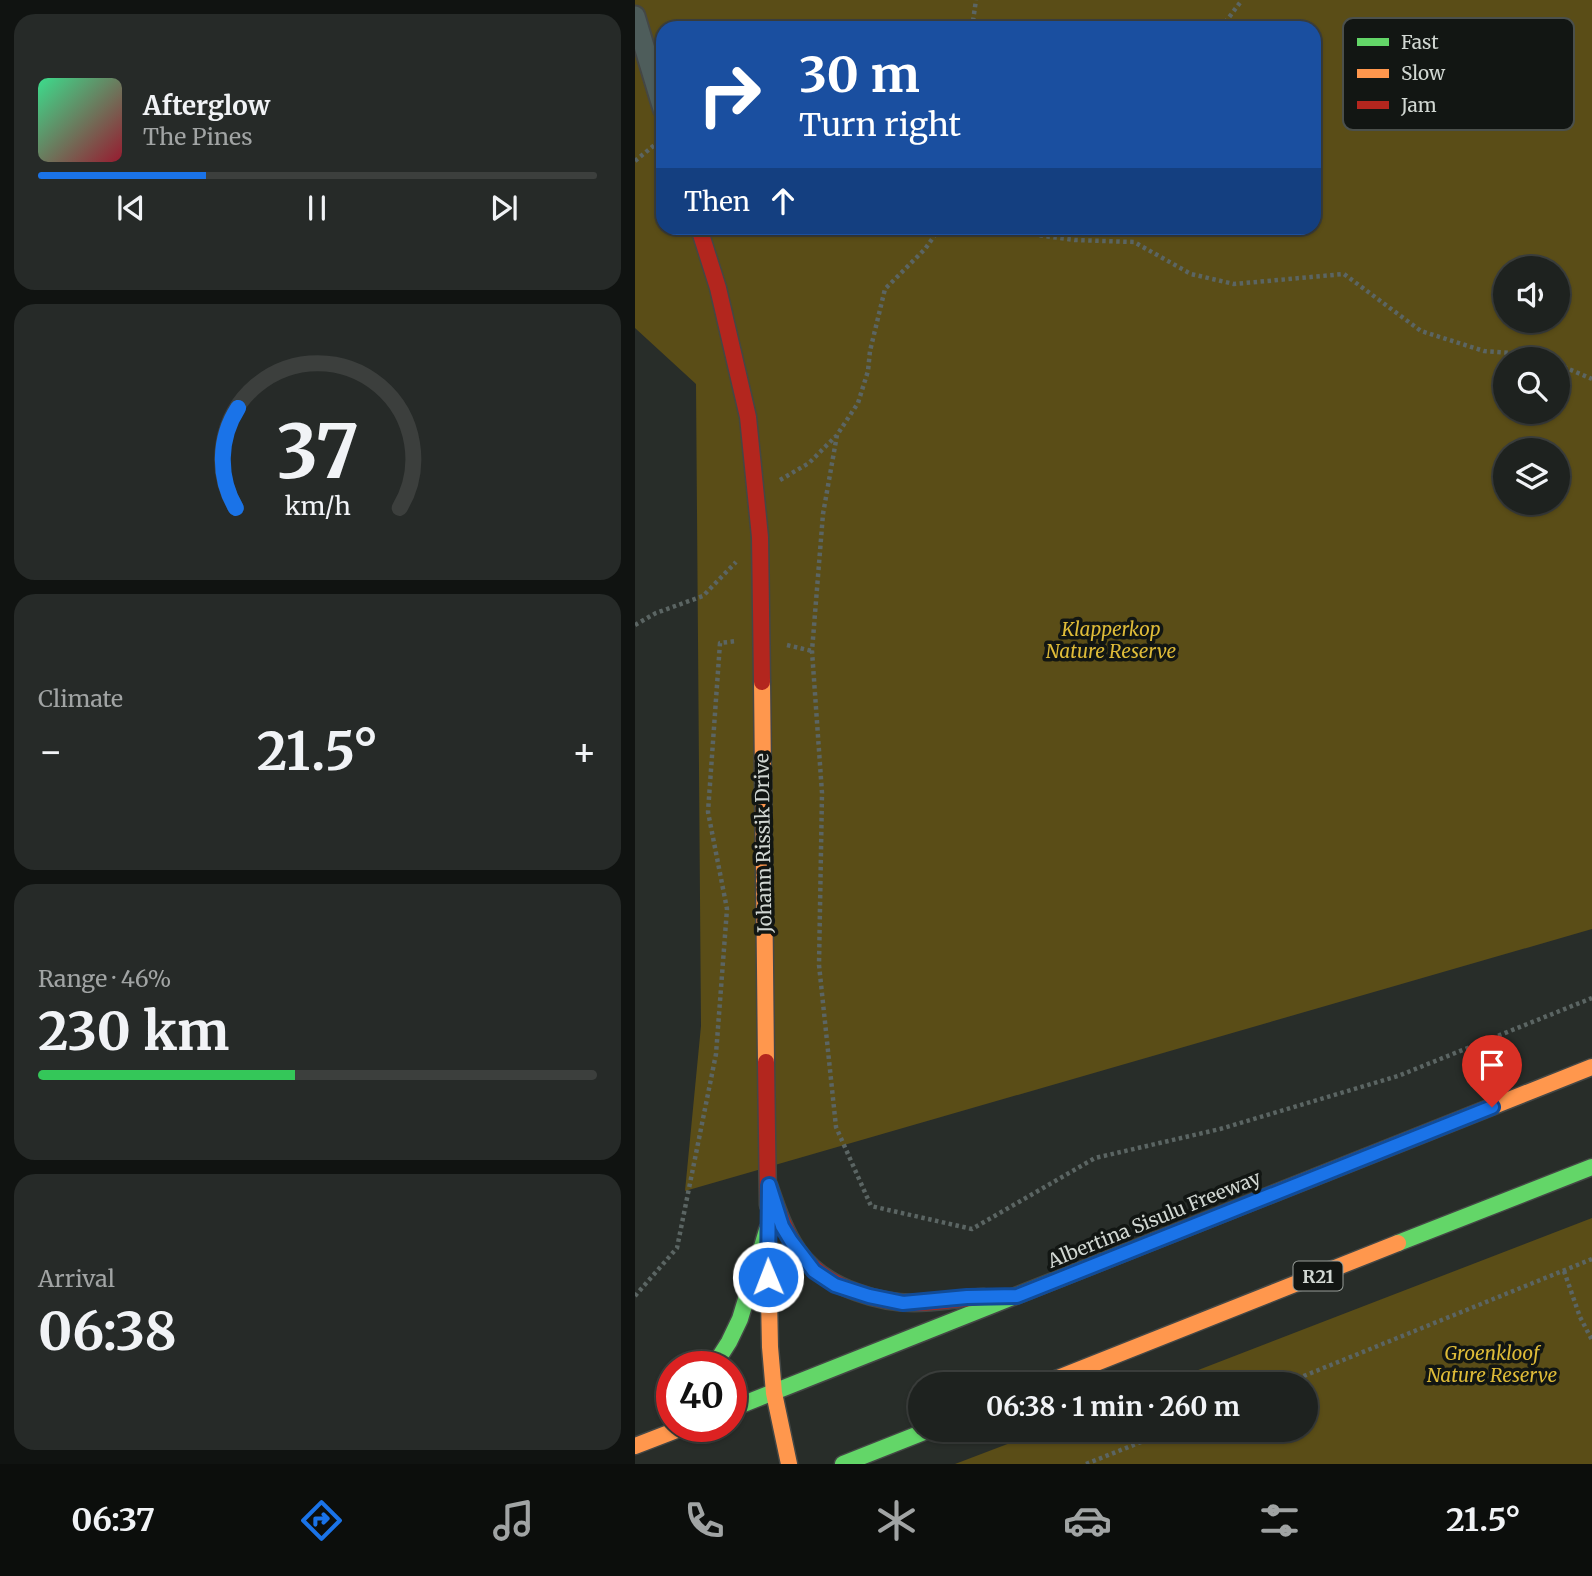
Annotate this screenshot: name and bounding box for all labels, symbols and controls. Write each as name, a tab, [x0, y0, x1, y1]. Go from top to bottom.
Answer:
legend	[1343, 18, 1574, 130]
text: Fast	[1401, 30, 1439, 54]
text: 30 m	[799, 44, 920, 105]
icon: right	[684, 49, 775, 140]
text: Slow	[1401, 61, 1446, 85]
text: Afterglow	[143, 89, 270, 122]
text: Jam	[1400, 93, 1437, 117]
text: Turn right	[799, 105, 961, 145]
text: The Pines	[143, 122, 253, 151]
icon: ahead	[764, 182, 802, 220]
text: Then	[684, 185, 750, 218]
icon: previous	[112, 189, 150, 227]
icon: pause	[298, 189, 336, 227]
icon: next	[485, 189, 523, 227]
map controls	[1493, 256, 1570, 515]
button: sound	[1493, 256, 1570, 333]
button: search	[1493, 347, 1570, 424]
text: 37	[276, 406, 359, 498]
button: layers	[1493, 438, 1570, 515]
text: km/h	[284, 490, 351, 522]
park label: Klapperkop Nature Reserve	[1046, 617, 1177, 663]
text: Climate	[38, 684, 123, 713]
text: 21.5°	[257, 719, 378, 784]
text: −	[38, 728, 63, 775]
text: +	[572, 728, 597, 775]
street label: Johann Rissik Drive	[749, 753, 777, 934]
text: Range · 46%	[38, 964, 171, 993]
text: 230 km	[38, 999, 229, 1064]
pin	[1462, 1035, 1522, 1107]
icon: arrive	[1473, 1046, 1511, 1084]
street label: Albertina Sisulu Freeway	[1043, 1165, 1264, 1273]
position arrow	[731, 1240, 805, 1314]
road number: R21	[1293, 1261, 1343, 1290]
text: Arrival	[38, 1264, 115, 1293]
text: 06:38	[38, 1299, 177, 1364]
park label: Groenkloof Nature Reserve	[1427, 1341, 1558, 1387]
speed limit sign: 40	[656, 1351, 747, 1442]
text: 06:38 · 1 min · 260 m	[986, 1390, 1240, 1423]
icon: directions	[297, 1496, 346, 1545]
icon: music	[489, 1496, 538, 1545]
icon: phone	[680, 1496, 729, 1545]
icon: climate	[872, 1496, 921, 1545]
icon: car	[1063, 1496, 1112, 1545]
icon: filters	[1255, 1496, 1304, 1545]
text: 06:37	[71, 1500, 155, 1540]
text: 21.5°	[1446, 1500, 1521, 1540]

